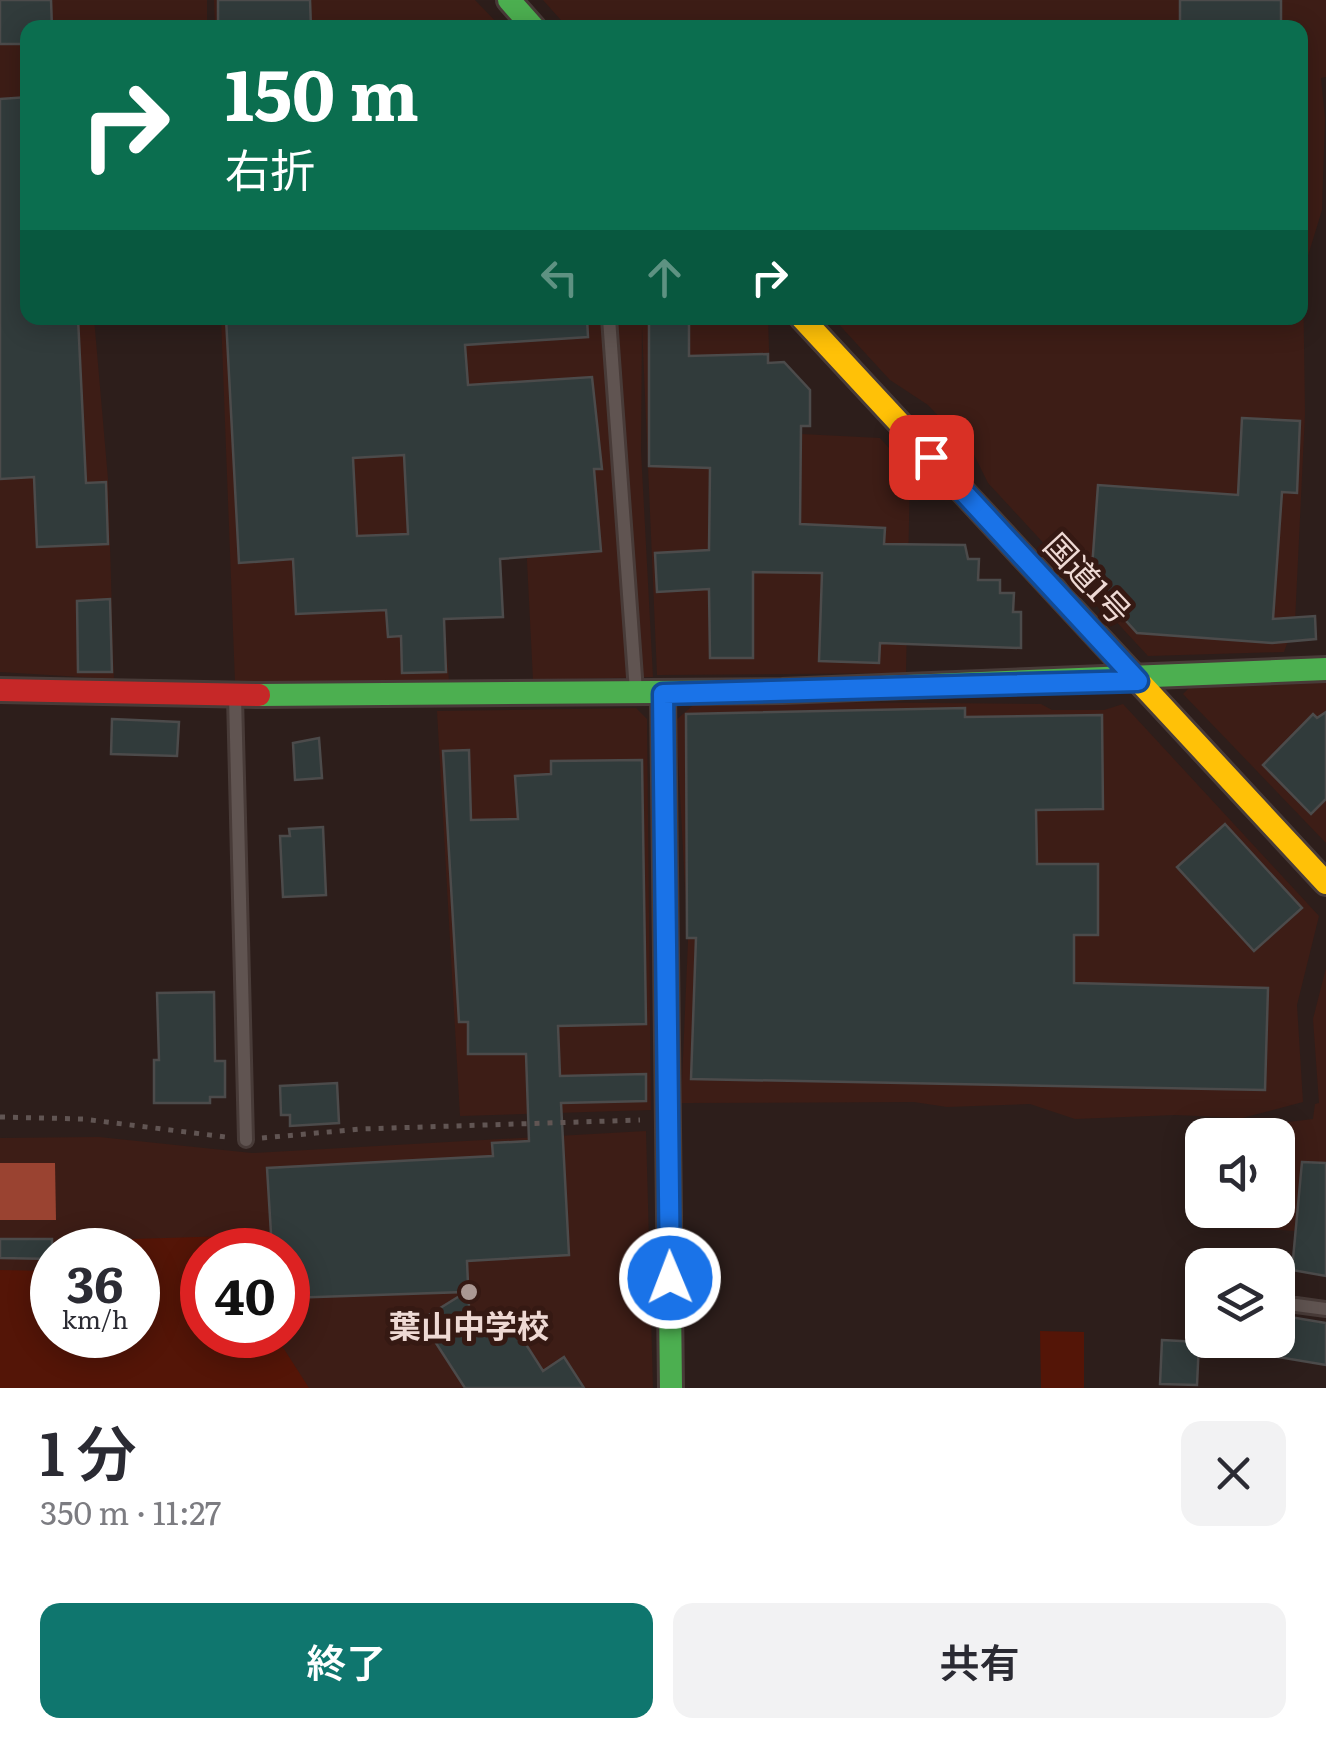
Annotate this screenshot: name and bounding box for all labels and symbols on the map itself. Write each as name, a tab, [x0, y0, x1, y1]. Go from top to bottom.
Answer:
pin	[889, 415, 974, 500]
street label: 国道1号	[1034, 521, 1144, 633]
position arrow	[618, 1226, 722, 1330]
speed limit sign: 40	[180, 1228, 310, 1358]
marker: 葉山中学校	[458, 1281, 480, 1303]
place label: 葉山中学校	[389, 1300, 549, 1348]

